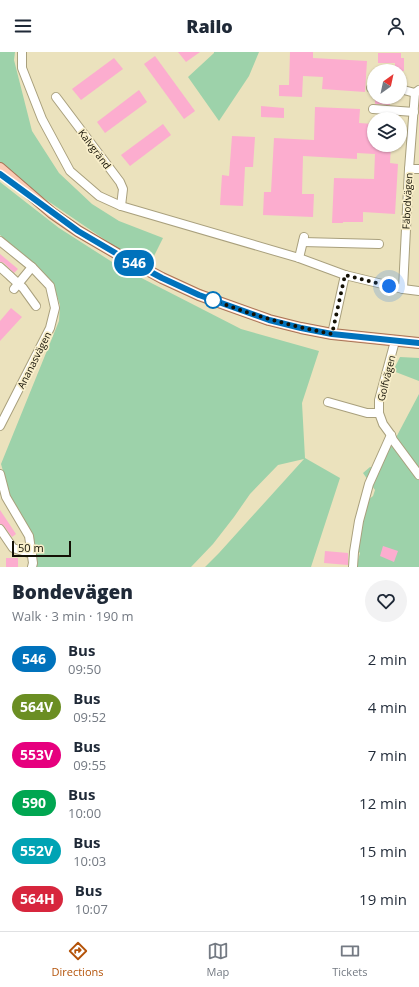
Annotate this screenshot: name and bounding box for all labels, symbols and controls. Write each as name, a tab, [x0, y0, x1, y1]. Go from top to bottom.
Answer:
text: Railo	[186, 14, 233, 38]
icon: menu	[12, 15, 34, 37]
icon: person	[385, 15, 407, 37]
north arrow	[367, 64, 407, 104]
map controls	[367, 64, 407, 152]
button: layers	[367, 112, 407, 152]
street label: Kalvgränd	[75, 126, 115, 172]
street label: Fäbodvägen	[399, 172, 415, 230]
line badge: 546	[111, 250, 157, 276]
text: 546	[122, 253, 146, 272]
your location	[379, 276, 399, 296]
unlabelled marker	[204, 291, 222, 309]
street label: Ananasvägen	[14, 329, 54, 391]
street label: Golfvägen	[374, 354, 398, 402]
scale bar	[12, 539, 71, 558]
text: 50 m	[18, 540, 44, 555]
text: Bondevägen	[12, 579, 133, 605]
button: heart	[365, 580, 407, 622]
text: Walk · 3 min · 190 m	[12, 607, 134, 625]
text: Bus	[68, 640, 95, 660]
text: 546	[22, 649, 46, 668]
text: 2 min	[368, 649, 407, 669]
text: 09:50	[68, 660, 101, 678]
text: Bus	[73, 688, 101, 708]
text: 564V	[20, 697, 53, 716]
text: 4 min	[368, 697, 407, 717]
text: 09:52	[73, 708, 106, 726]
text: Bus	[73, 736, 101, 756]
text: 553V	[20, 745, 53, 764]
text: 7 min	[368, 745, 407, 765]
text: 09:55	[73, 756, 106, 774]
text: Bus	[68, 784, 95, 804]
text: 590	[22, 793, 46, 812]
text: 12 min	[359, 793, 407, 813]
text: 10:00	[68, 804, 101, 822]
text: Bus	[73, 832, 101, 852]
text: 552V	[20, 841, 53, 860]
text: 15 min	[359, 841, 407, 861]
text: 10:03	[73, 852, 106, 870]
text: Bus	[75, 880, 102, 900]
text: 564H	[20, 889, 55, 908]
text: 19 min	[359, 889, 407, 909]
text: 10:07	[75, 900, 108, 918]
tab: Directions	[52, 940, 104, 979]
tab: Map	[207, 940, 229, 979]
tab: Tickets	[332, 940, 368, 979]

